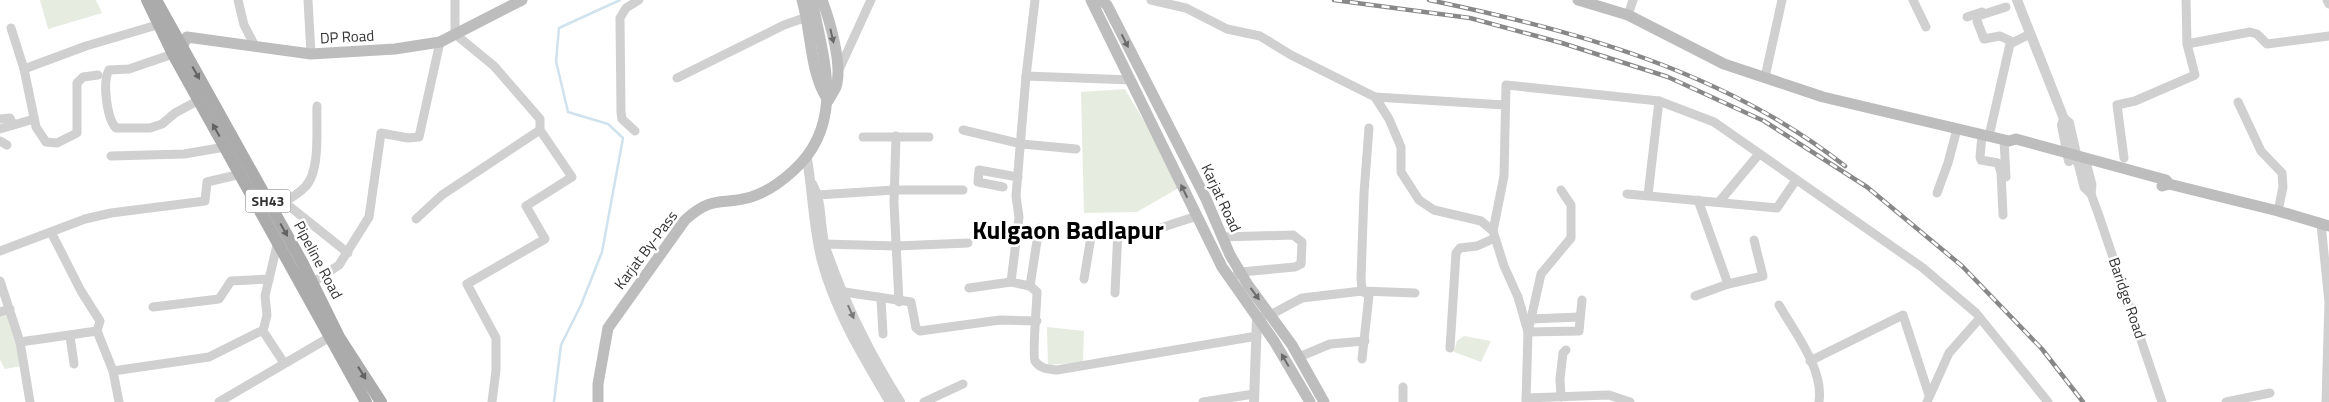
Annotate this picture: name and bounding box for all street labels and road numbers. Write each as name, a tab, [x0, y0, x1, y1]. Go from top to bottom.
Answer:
street label: DP Road	[319, 24, 375, 49]
street label: Karjat Road	[1196, 160, 1247, 236]
road number: SH43	[246, 190, 290, 212]
street label: Karjat By-Pass	[608, 205, 683, 294]
street label: Pipeline Road	[288, 216, 349, 303]
street label: Baridge Road	[2103, 254, 2152, 341]

